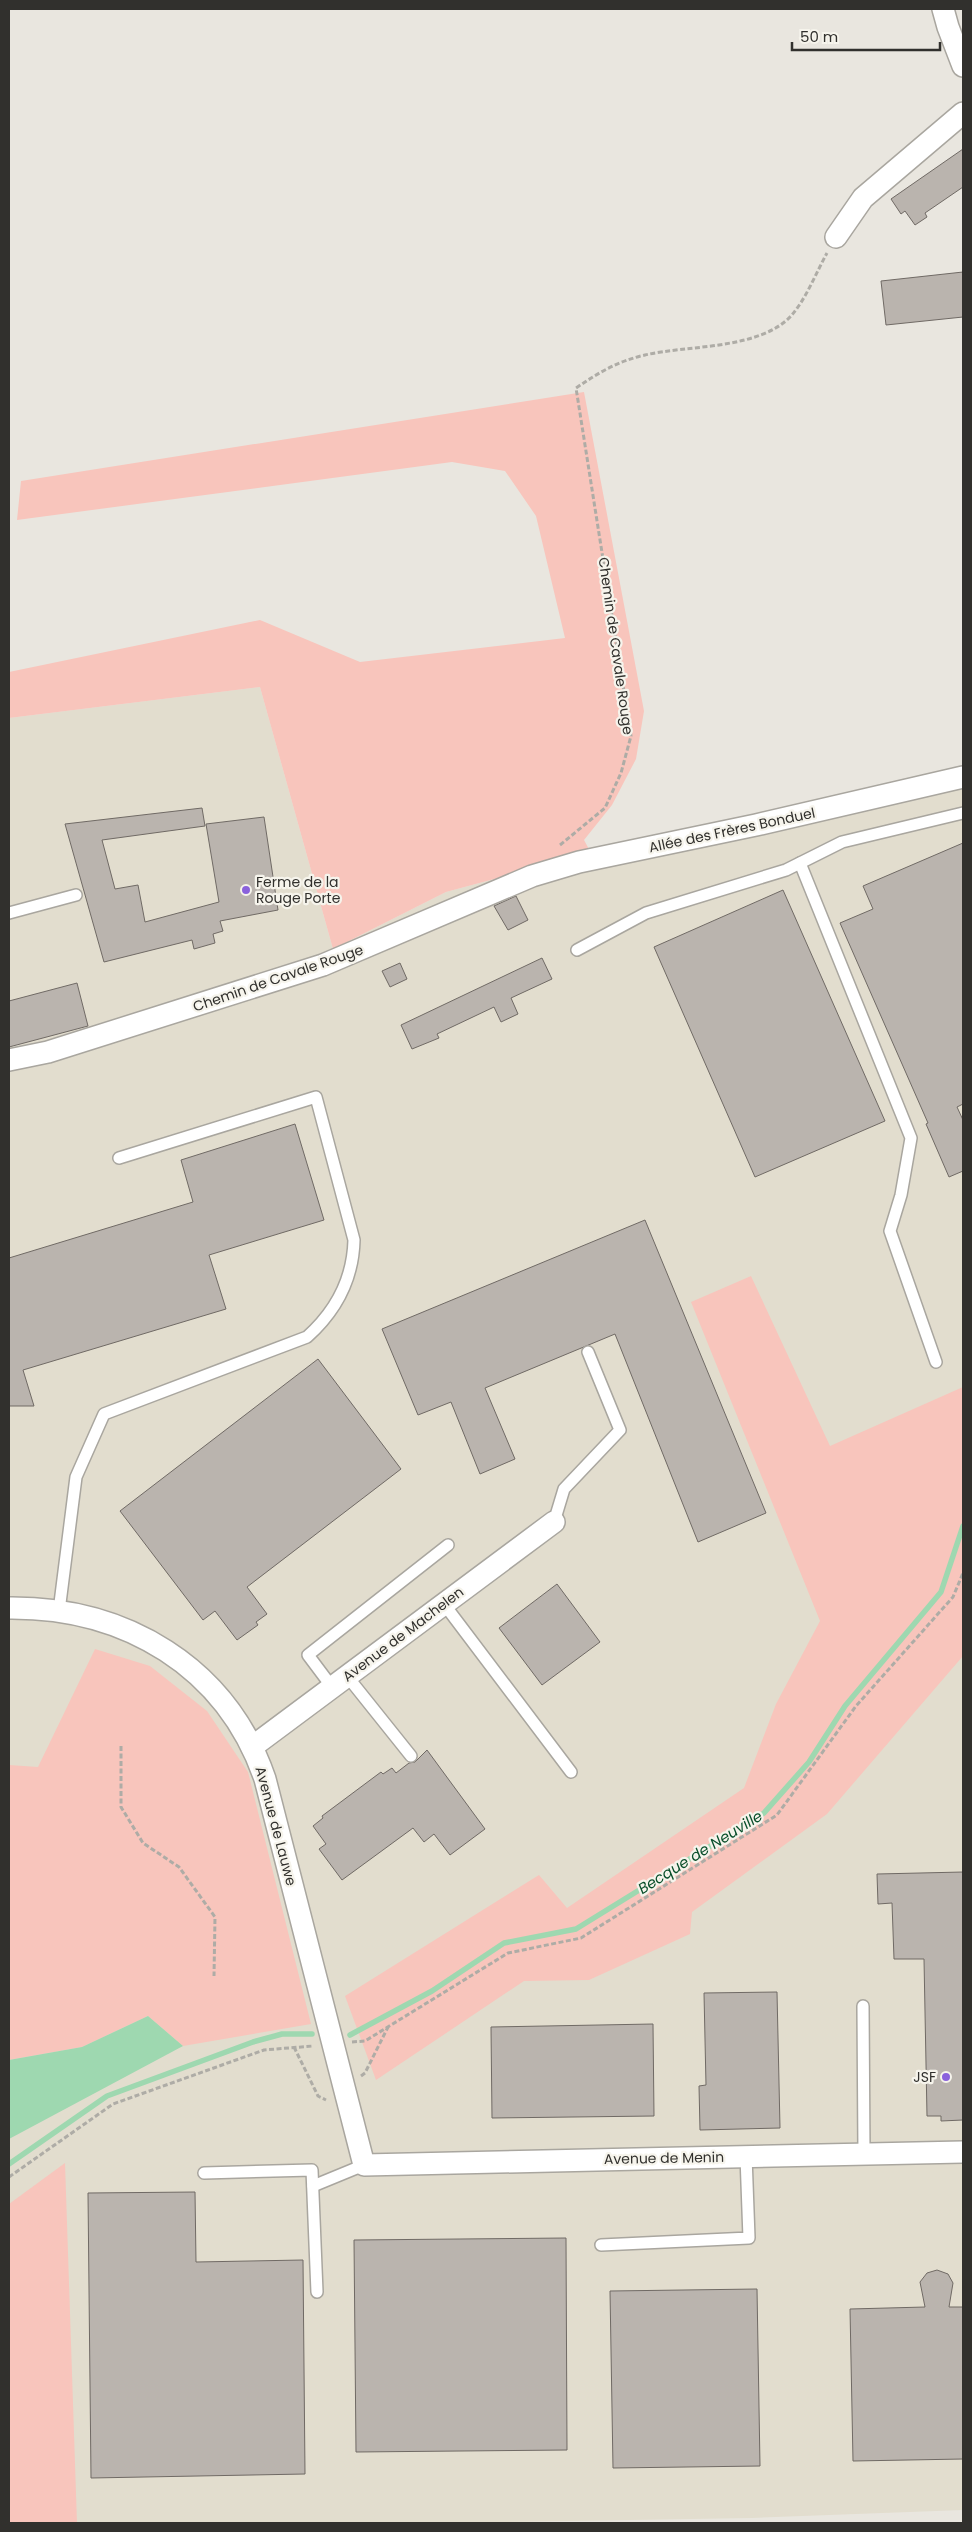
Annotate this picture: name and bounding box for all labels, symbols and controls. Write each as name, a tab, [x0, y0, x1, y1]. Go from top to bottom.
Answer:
scale bar	[792, 20, 940, 52]
text: 50 m	[800, 26, 838, 47]
street label: Chemin de Cavale Rouge	[594, 556, 638, 736]
street label: Allée des Frères Bonduel	[647, 803, 817, 857]
place label: Ferme de la Rouge Porte	[256, 872, 341, 908]
marker: Ferme de la Rouge Porte	[240, 884, 252, 896]
street label: Chemin de Cavale Rouge	[190, 939, 366, 1017]
street label: Avenue de Machelen	[338, 1582, 468, 1686]
street label: Avenue de Lauwe	[250, 1764, 302, 1888]
water label: Becque de Neuville	[634, 1805, 766, 1899]
place label: JSF	[913, 2067, 936, 2087]
marker: JSF	[940, 2071, 952, 2083]
street label: Avenue de Menin	[604, 2147, 724, 2169]

